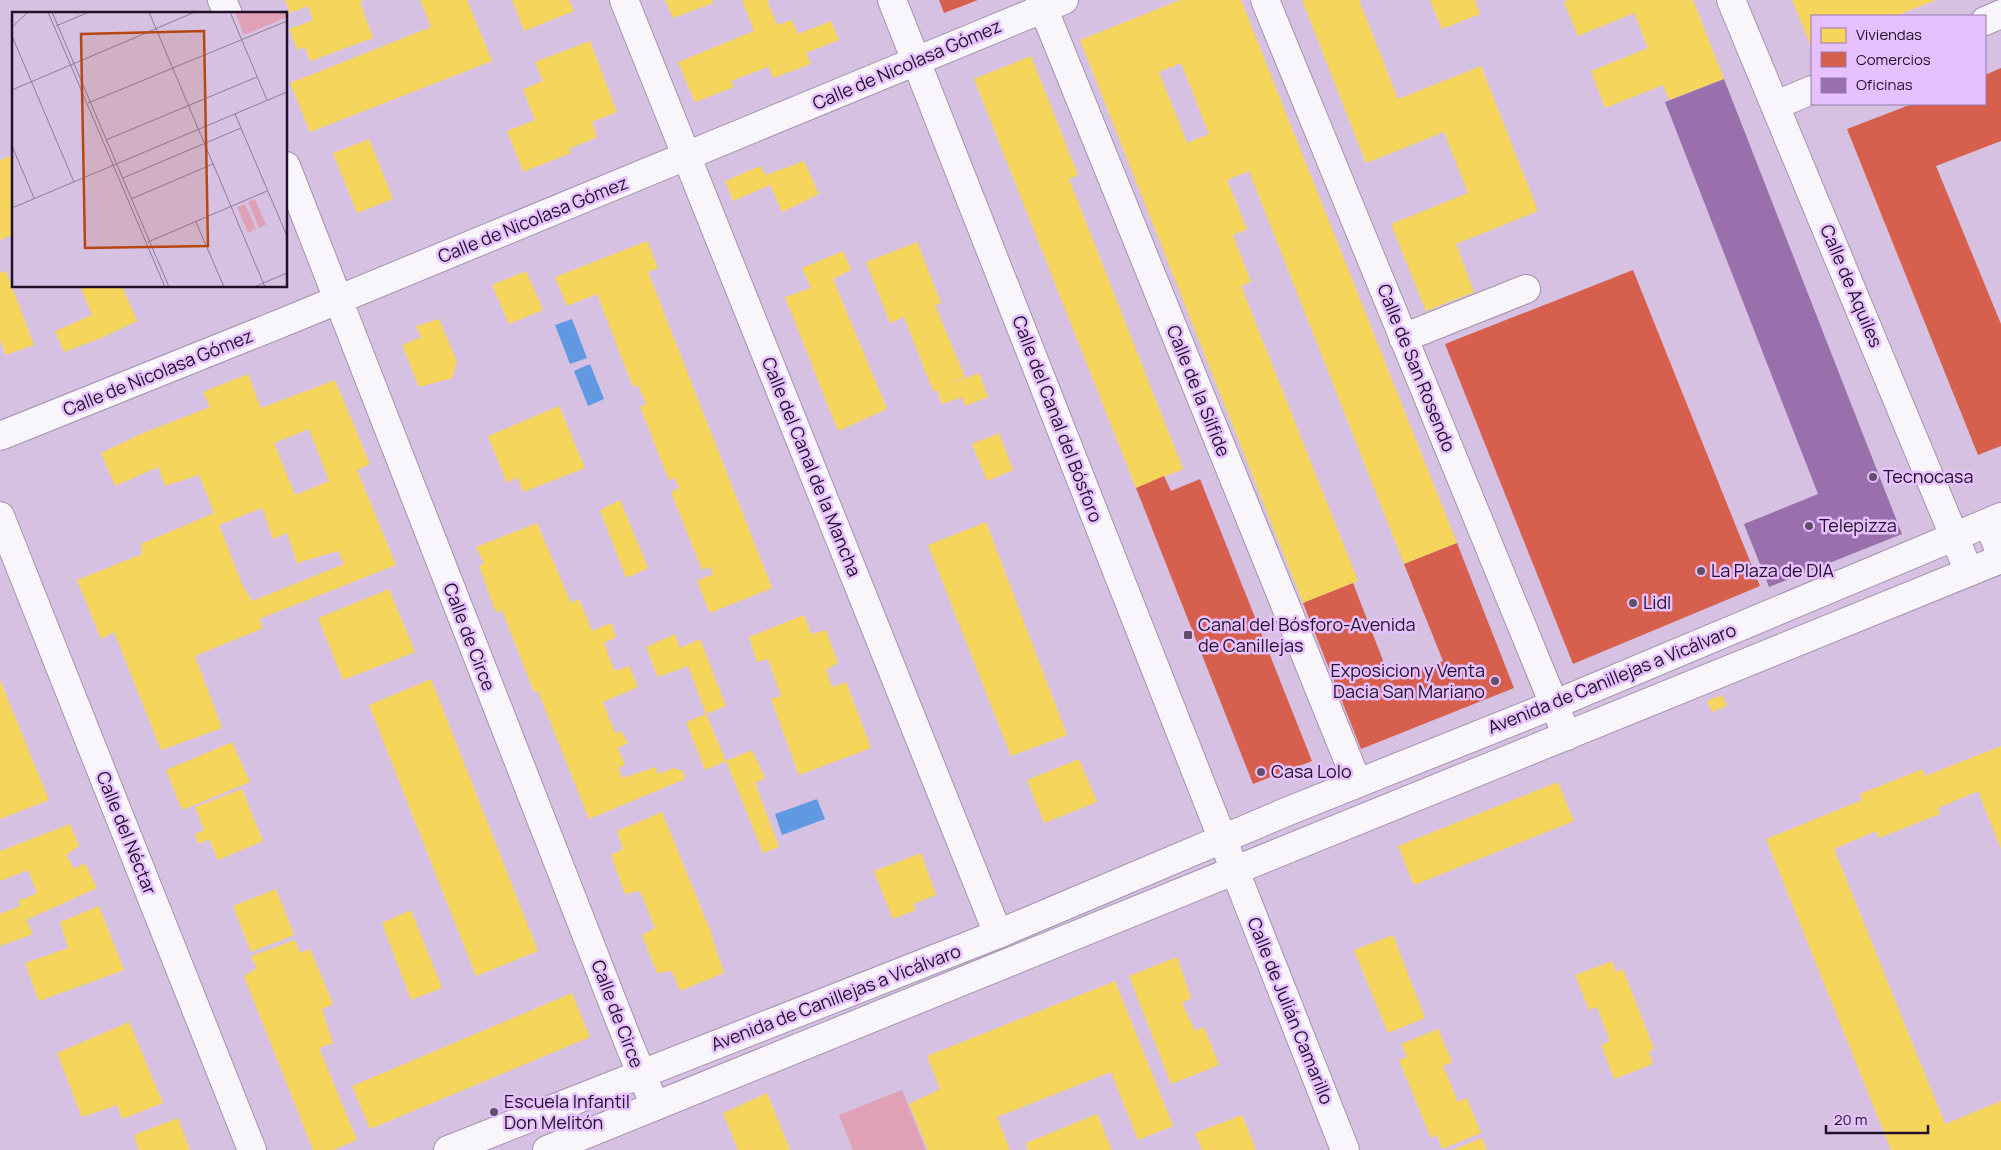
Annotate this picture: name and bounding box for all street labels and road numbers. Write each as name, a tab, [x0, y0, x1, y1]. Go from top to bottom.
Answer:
street label: Calle de Nicolasa Gómez	[809, 13, 1005, 115]
street label: Calle de Nicolasa Gómez	[434, 170, 631, 268]
street label: Calle de Aquiles	[1815, 220, 1889, 351]
street label: Calle de San Rosendo	[1372, 280, 1462, 455]
street label: Calle del Canal del Bósforo	[1007, 312, 1108, 525]
street label: Calle de la Sílfide	[1162, 321, 1236, 460]
street label: Calle de Nicolasa Gómez	[59, 323, 256, 421]
street label: Calle del Canal de la Mancha	[757, 353, 867, 580]
street label: Calle de Circe	[438, 579, 502, 694]
street label: Avenida de Canillejas a Vicálvaro	[1484, 617, 1739, 739]
street label: Calle del Néctar	[91, 767, 163, 898]
street label: Calle de Julián Camarillo	[1242, 913, 1339, 1108]
street label: Avenida de Canillejas a Vicálvaro	[707, 938, 964, 1056]
street label: Calle de Circe	[586, 956, 650, 1071]

